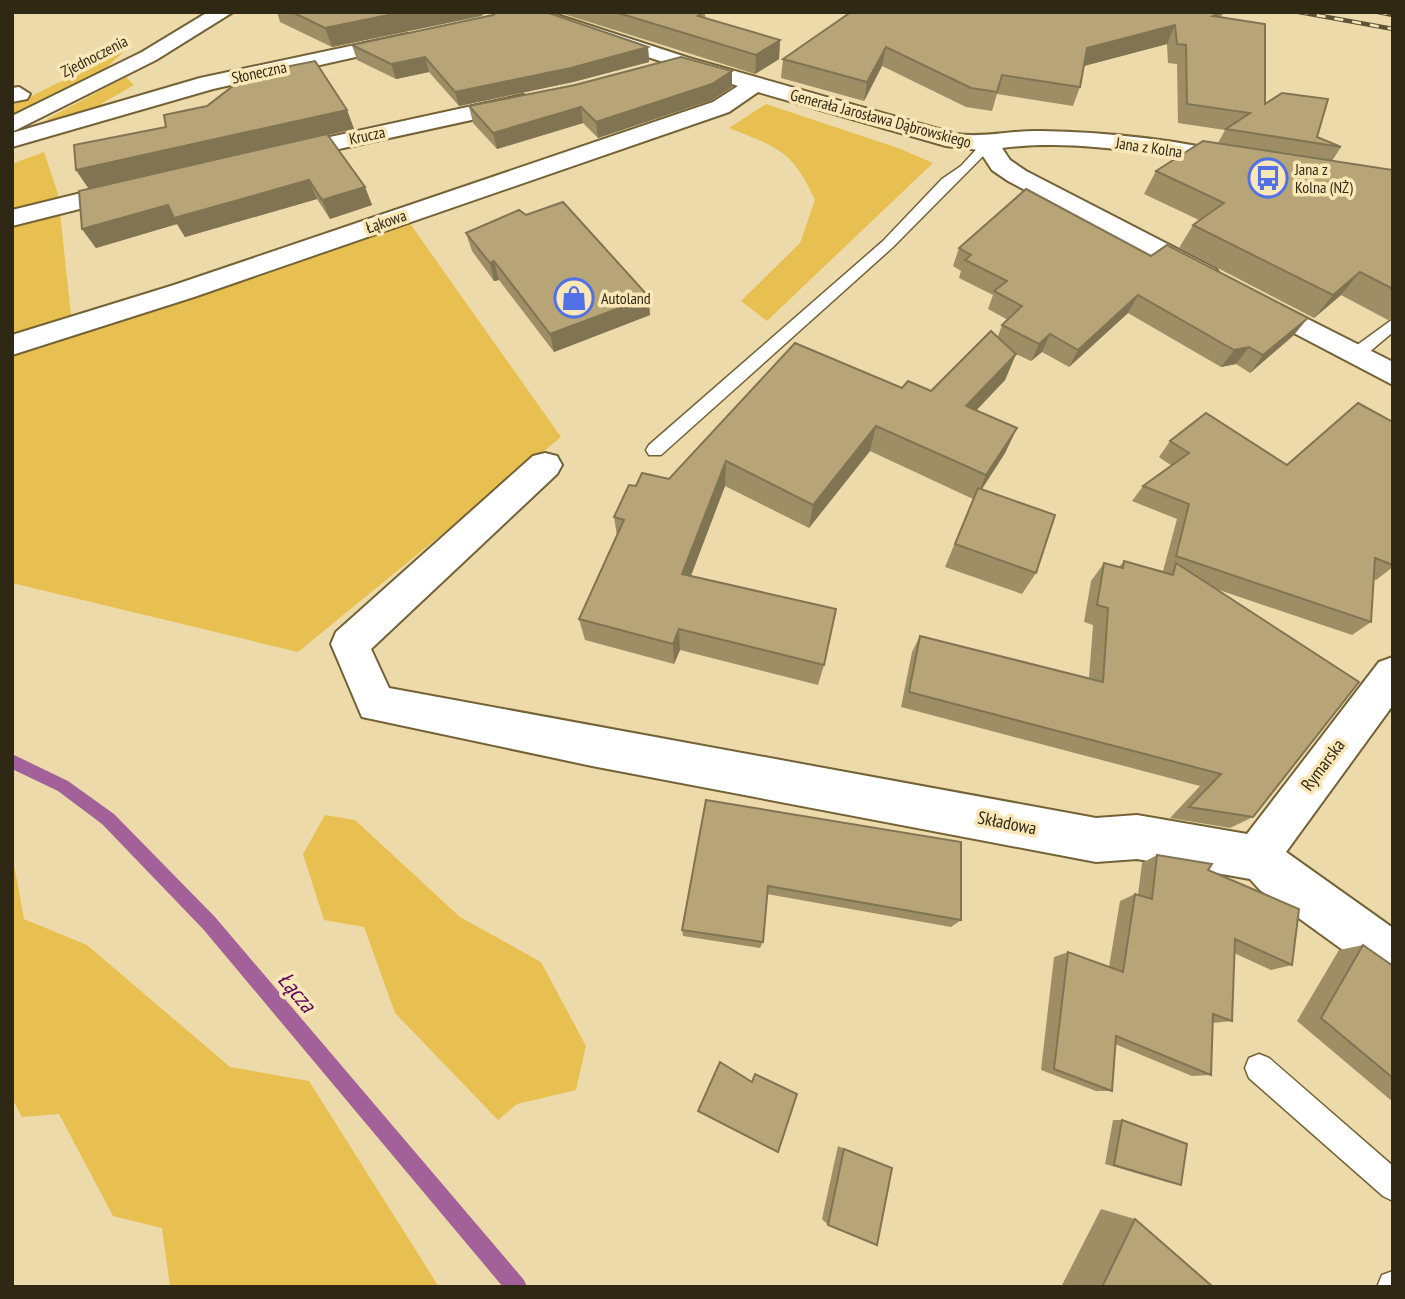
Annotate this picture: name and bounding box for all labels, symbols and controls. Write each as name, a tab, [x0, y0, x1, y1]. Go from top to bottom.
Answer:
street label: Zjednoczenia	[57, 31, 131, 81]
street label: Słoneczna	[230, 56, 288, 88]
street label: Generała Jarosława Dąbrowskiego	[788, 84, 974, 152]
street label: Krucza	[347, 121, 387, 149]
street label: Jana z Kolna	[1113, 132, 1184, 162]
bus stop icon: Jana z Kolna (NŻ)	[1247, 157, 1289, 199]
place label: Jana z Kolna (NŻ)	[1294, 159, 1353, 197]
street label: Łąkowa	[363, 205, 409, 237]
shop icon: Autoland	[553, 277, 595, 319]
place label: Autoland	[601, 288, 651, 308]
street label: Rymarska	[1296, 734, 1350, 795]
street label: Składowa	[976, 806, 1038, 839]
water label: Łącza	[272, 966, 324, 1019]

